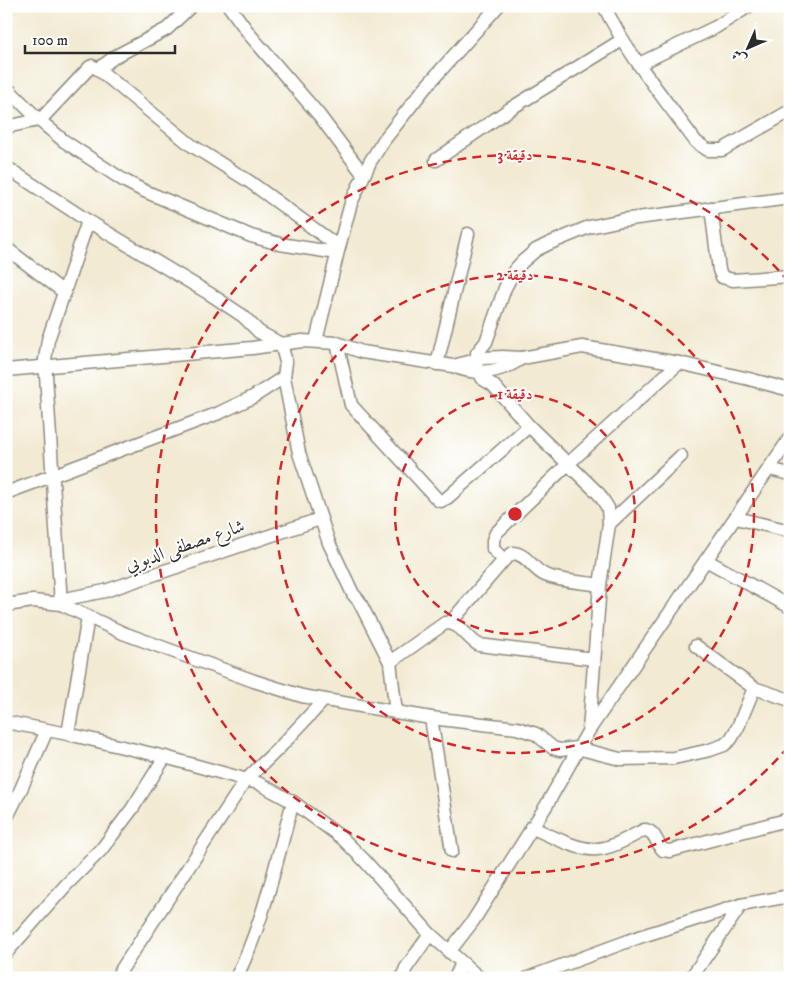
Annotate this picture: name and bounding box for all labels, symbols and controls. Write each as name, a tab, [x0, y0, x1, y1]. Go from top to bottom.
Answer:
scale bar	[25, 22, 175, 54]
north arrow	[724, 22, 774, 72]
text: 100 m	[32, 31, 68, 50]
text: ش	[728, 45, 751, 68]
text: 3 دقيقة	[497, 146, 533, 165]
text: 2 دقيقة	[497, 266, 533, 285]
text: 1 دقيقة	[498, 385, 532, 404]
centre of rings	[506, 505, 524, 523]
street label: شارع مصطفى الدبوبي	[122, 515, 249, 580]

